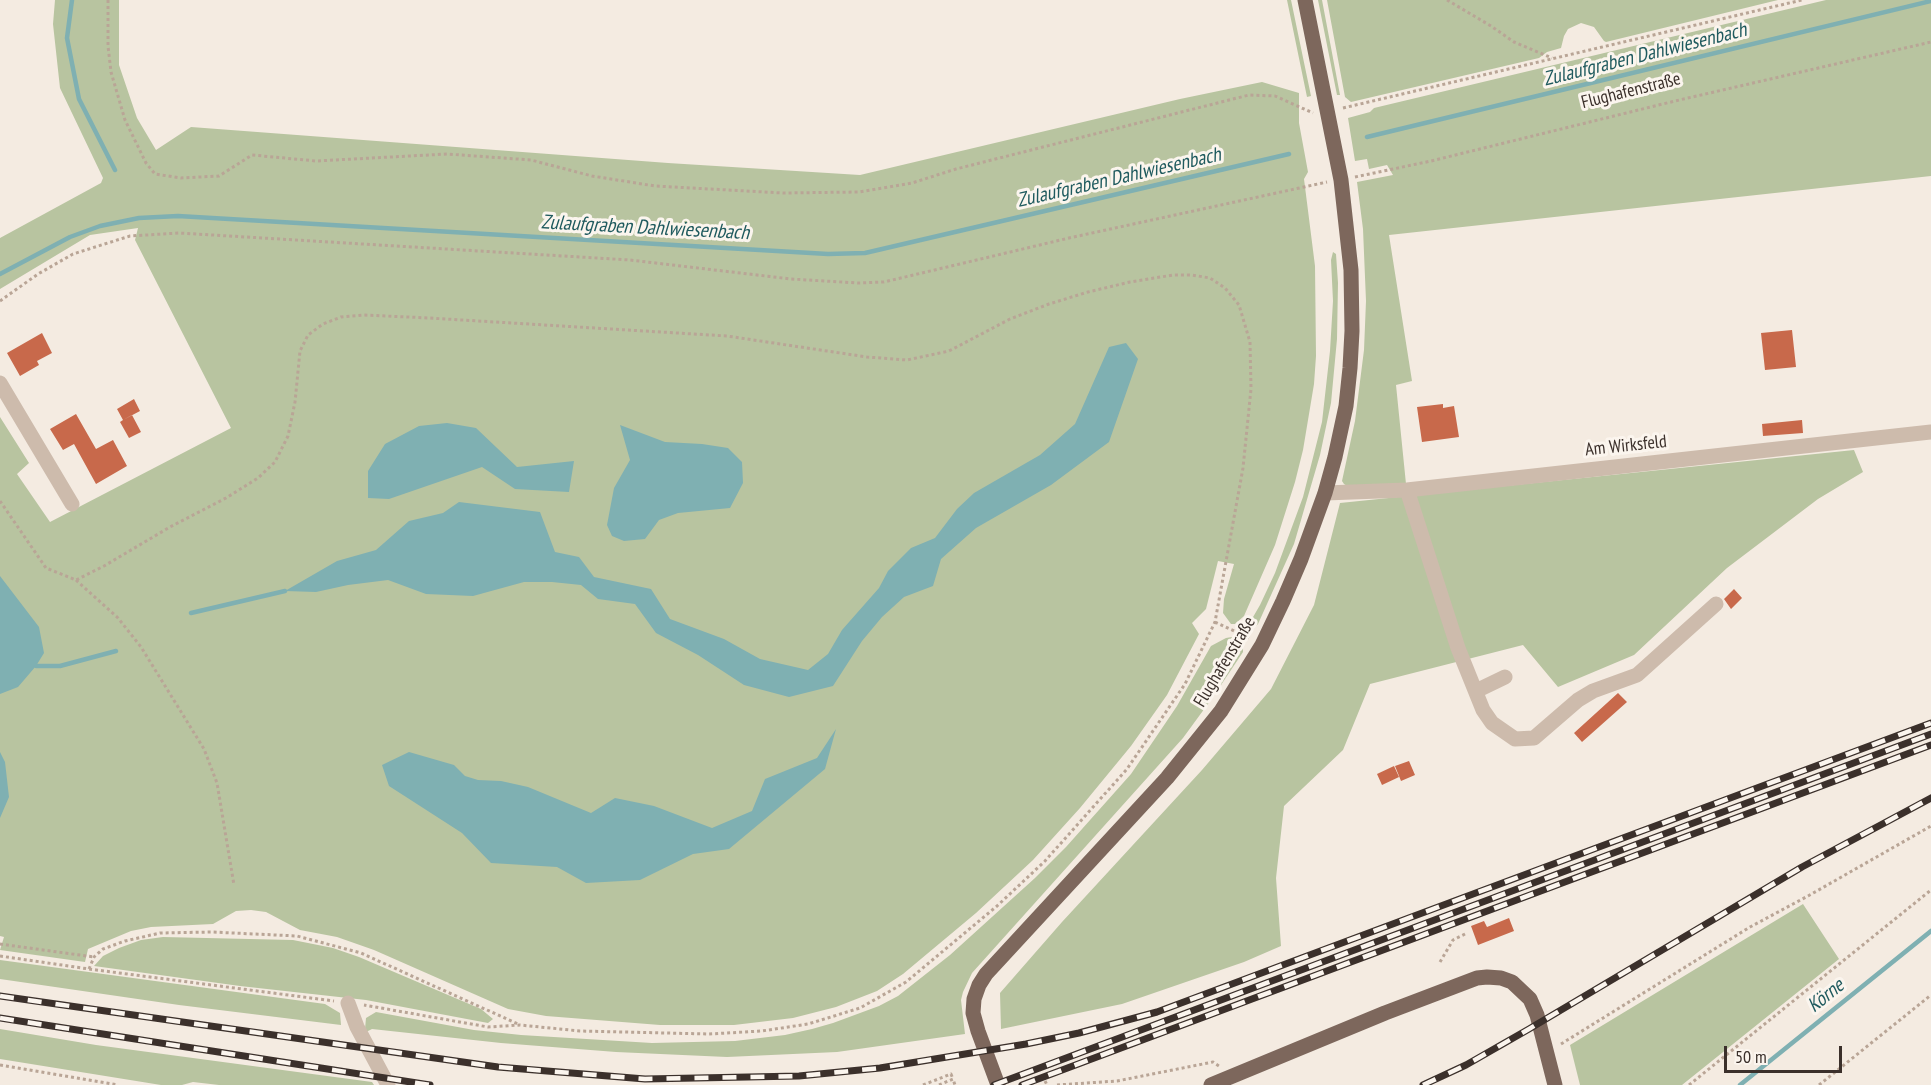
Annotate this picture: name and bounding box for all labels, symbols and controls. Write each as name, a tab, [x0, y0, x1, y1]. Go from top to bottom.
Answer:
water label: Zulaufgraben Dahlwiesenbach	[1541, 18, 1749, 92]
street label: Flughafenstraße	[1579, 68, 1683, 114]
water label: Zulaufgraben Dahlwiesenbach	[1015, 143, 1223, 213]
water label: Zulaufgraben Dahlwiesenbach	[540, 211, 750, 245]
street label: Am Wirksfeld	[1584, 431, 1668, 461]
street label: Flughafenstraße	[1190, 613, 1260, 711]
water label: Körne	[1803, 974, 1849, 1018]
scale bar	[1727, 1034, 1846, 1072]
text: 50 m	[1735, 1045, 1767, 1068]

